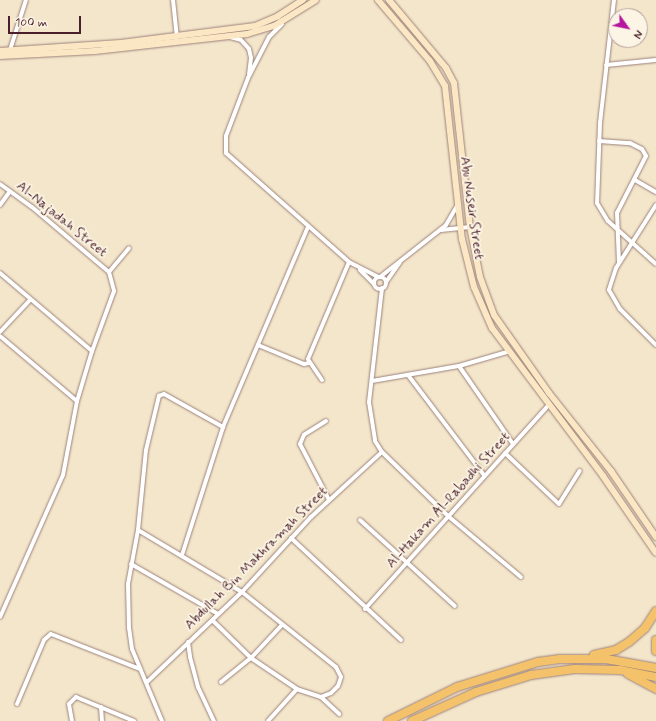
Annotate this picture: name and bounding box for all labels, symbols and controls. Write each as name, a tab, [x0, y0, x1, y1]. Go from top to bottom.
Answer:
scale bar	[10, 8, 83, 34]
north arrow	[608, 8, 648, 48]
text: 100 m	[15, 15, 47, 31]
text: N	[629, 27, 645, 41]
street label: Abu Nuseir Street	[456, 154, 488, 262]
street label: Al-Najadah Street	[12, 177, 112, 261]
street label: Al-Hakam Al-Rabadhi Street	[382, 428, 514, 572]
street label: Abdullah Bin Makhramah Street	[181, 483, 331, 633]

